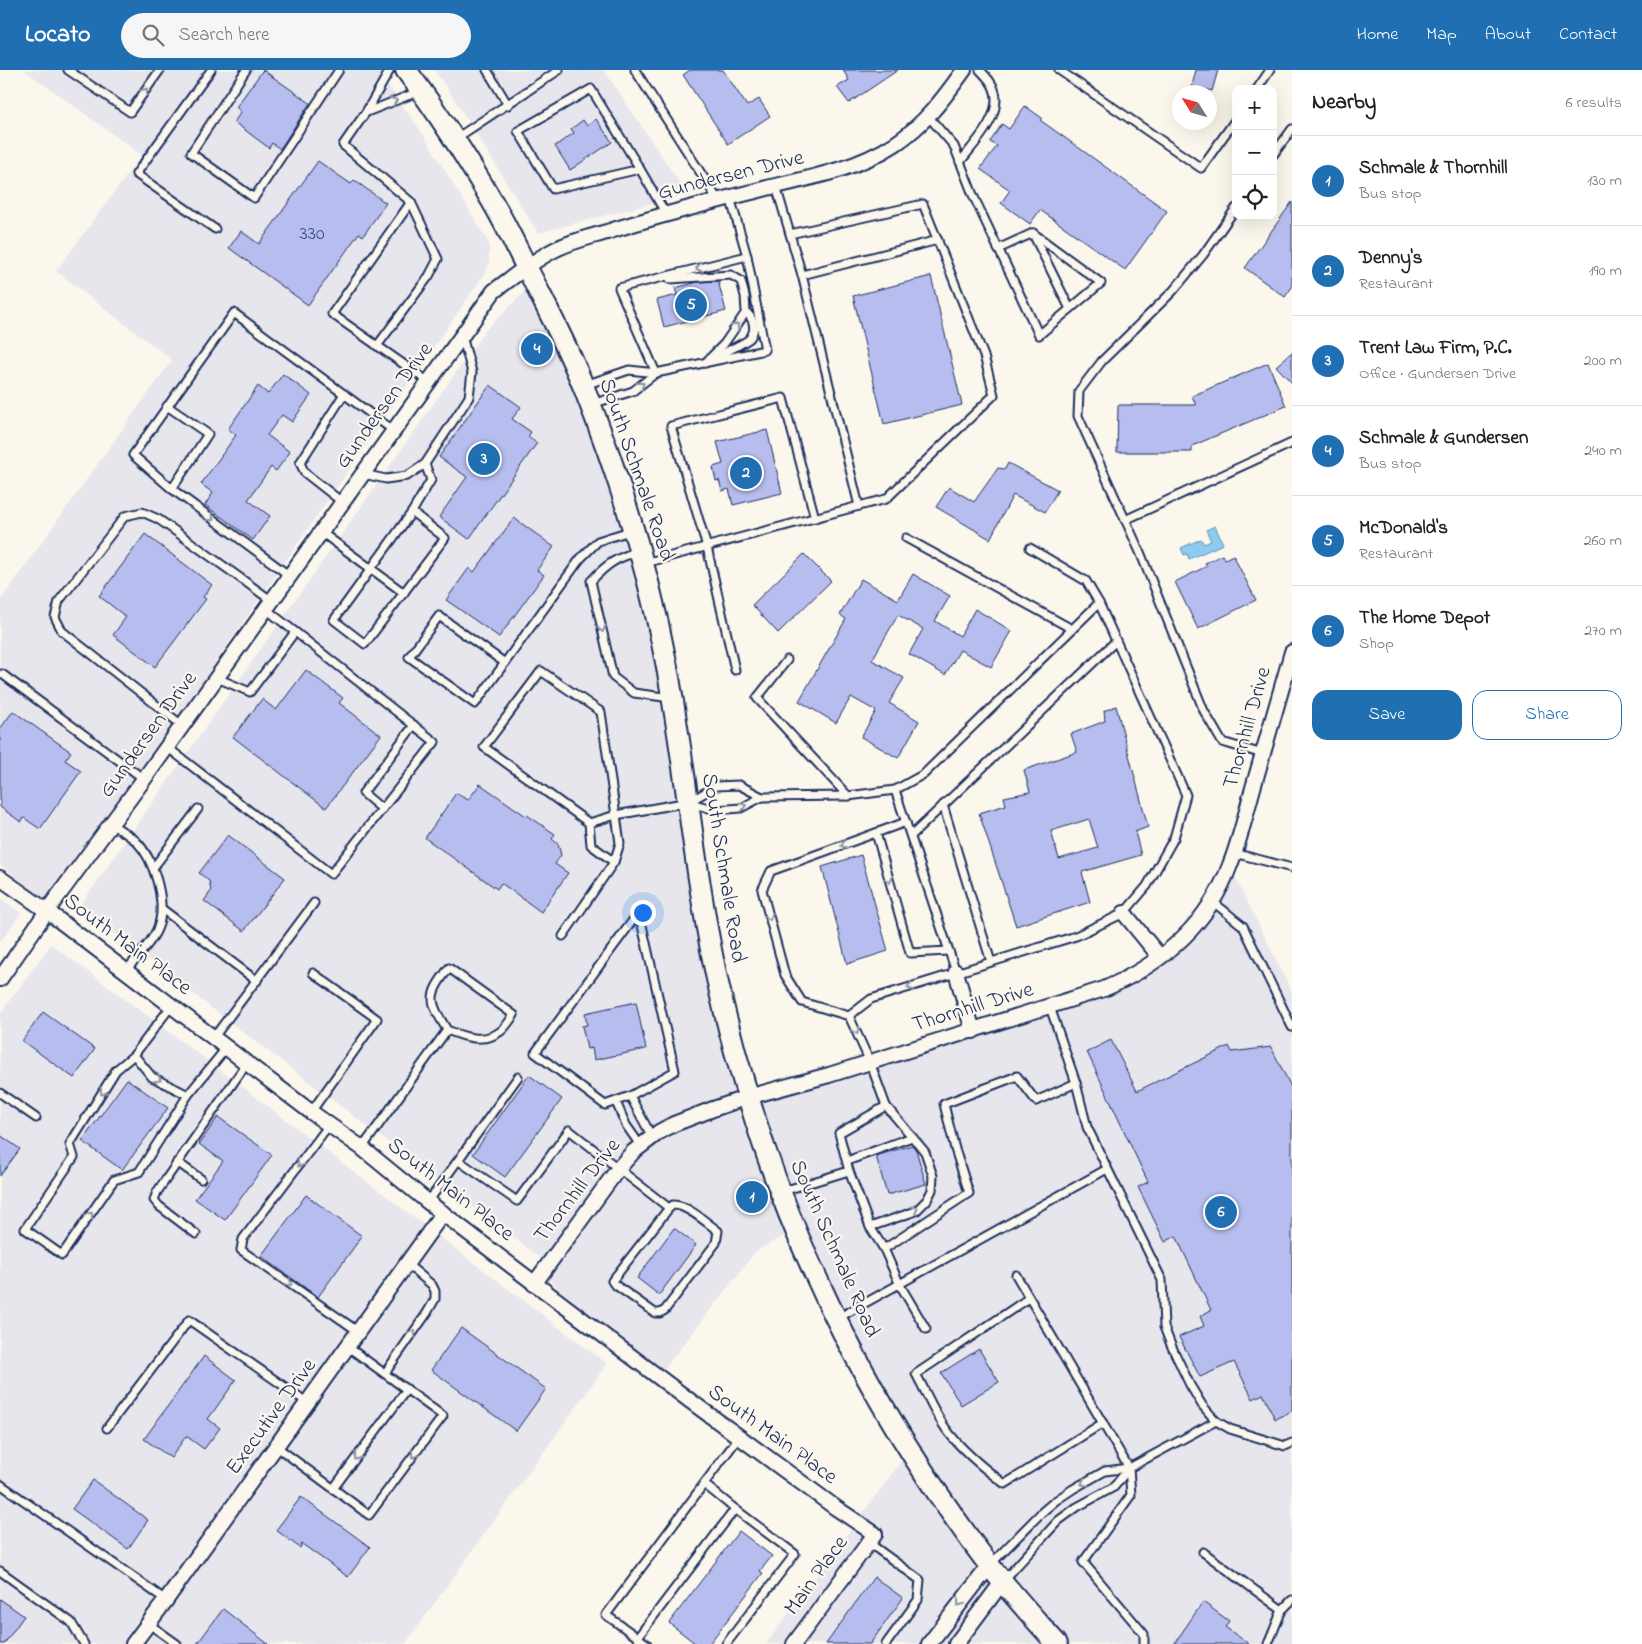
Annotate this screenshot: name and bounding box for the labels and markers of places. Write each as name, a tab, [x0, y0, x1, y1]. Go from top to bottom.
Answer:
pin: 5	[675, 286, 707, 324]
pin: 4	[521, 330, 553, 368]
pin: 3	[468, 440, 500, 478]
pin: 2	[730, 454, 762, 492]
pin: 1	[736, 1178, 768, 1216]
pin: 6	[1205, 1193, 1237, 1231]

